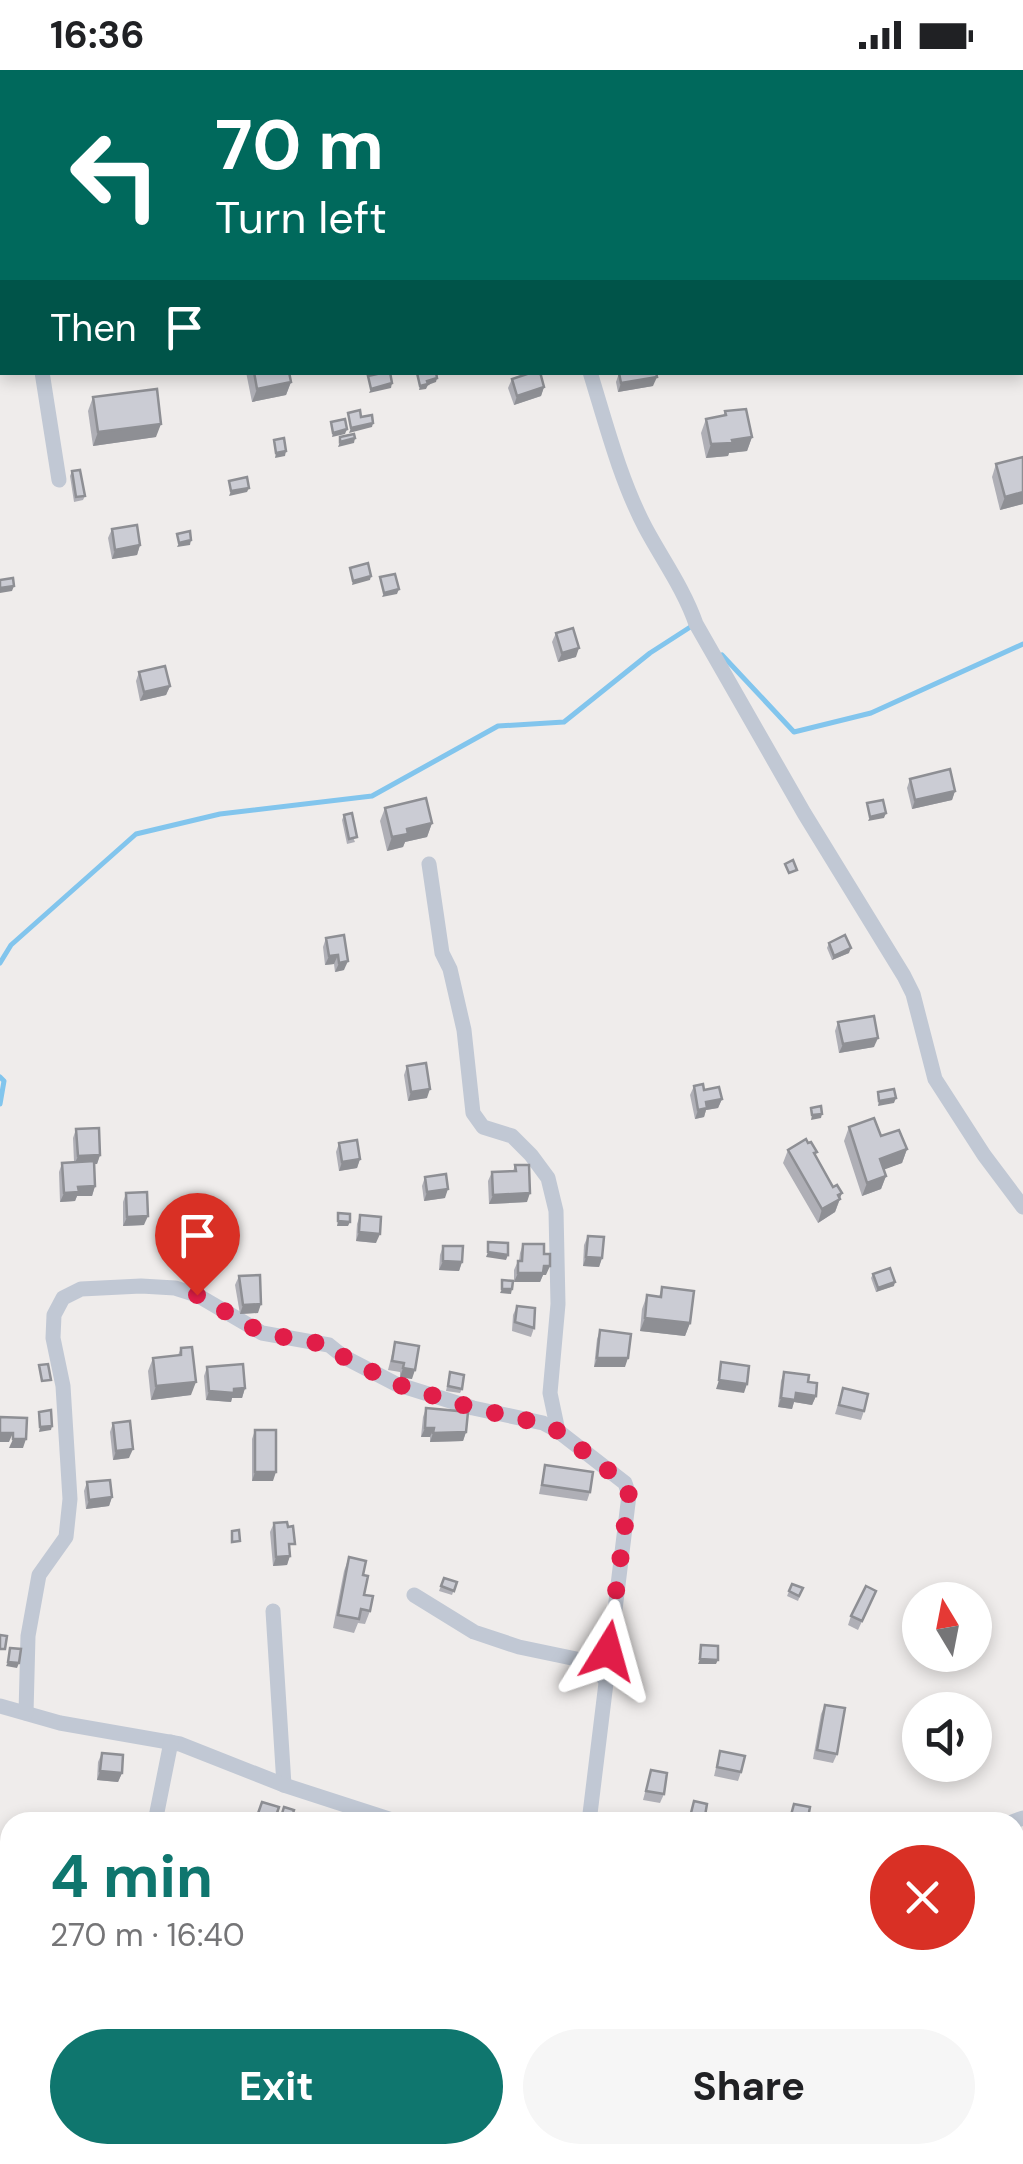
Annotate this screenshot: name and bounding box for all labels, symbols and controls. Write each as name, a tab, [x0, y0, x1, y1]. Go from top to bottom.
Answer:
text: 16:36	[50, 10, 145, 60]
text: 70 m	[215, 100, 384, 191]
icon: left	[50, 110, 180, 240]
text: Turn left	[215, 188, 387, 247]
icon: arrive	[157, 300, 212, 355]
text: Then	[50, 303, 137, 353]
pin	[155, 1193, 240, 1296]
icon: arrive	[170, 1208, 225, 1263]
north arrow	[902, 1582, 992, 1672]
map controls	[902, 1582, 992, 1782]
position arrow	[556, 1599, 660, 1703]
button: sound	[902, 1692, 992, 1782]
text: 4 min	[50, 1837, 213, 1916]
button: close	[870, 1845, 975, 1950]
text: 270 m · 16:40	[50, 1914, 245, 1956]
button: Exit	[50, 2029, 503, 2144]
button: Share	[523, 2029, 975, 2144]

